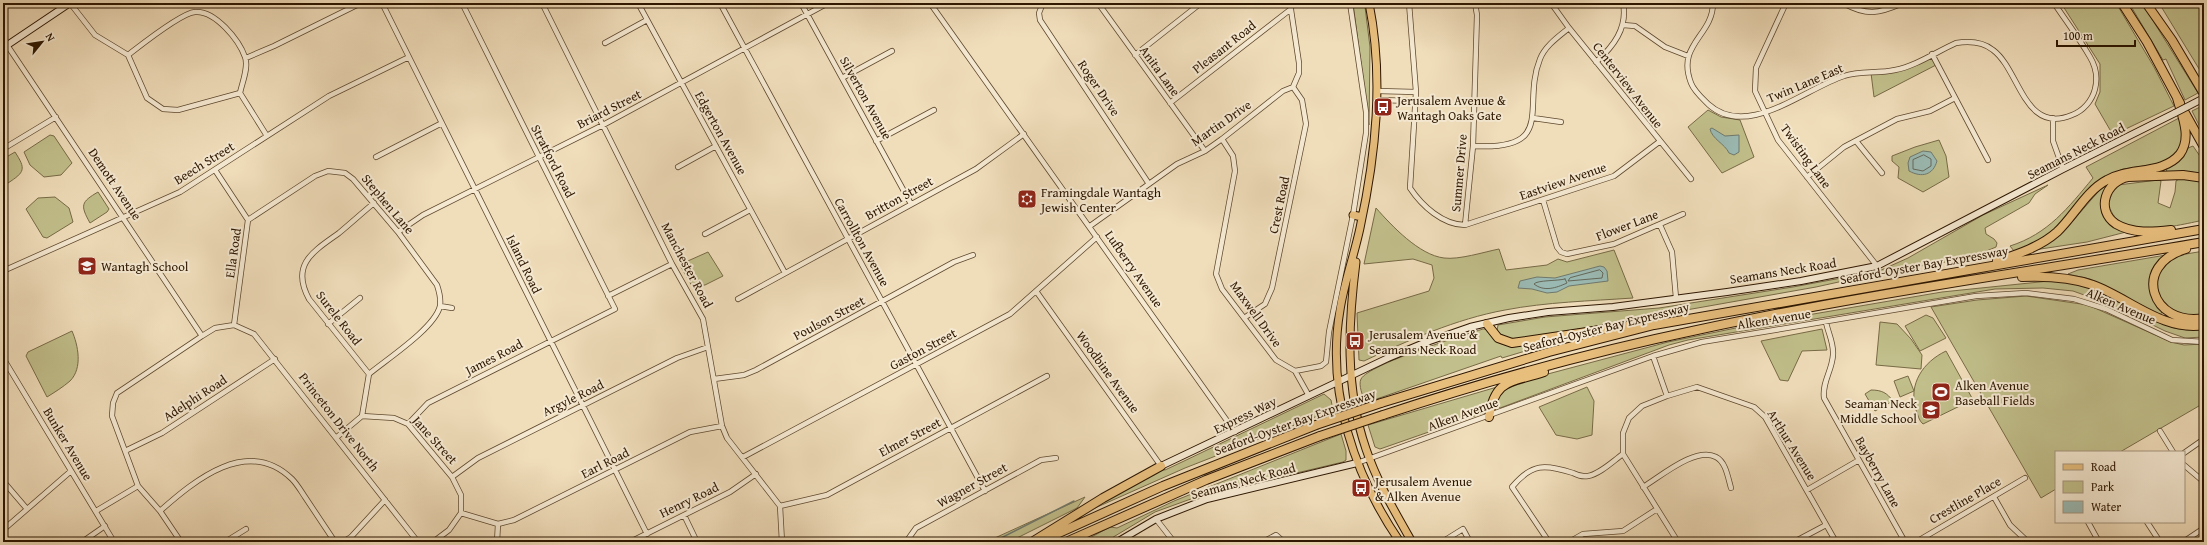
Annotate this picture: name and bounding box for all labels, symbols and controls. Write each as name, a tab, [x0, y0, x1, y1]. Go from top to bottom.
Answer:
street label: Pleasant Road	[1188, 16, 1260, 78]
north arrow	[22, 22, 62, 62]
scale bar	[2057, 22, 2135, 48]
text: 100 m	[2063, 27, 2093, 44]
text: N	[42, 30, 60, 45]
street label: Centerview Avenue	[1588, 38, 1668, 132]
street label: Anita Lane	[1135, 42, 1185, 100]
street label: Silverton Avenue	[835, 53, 897, 143]
street label: Roger Drive	[1073, 56, 1125, 120]
street label: Twin Lane East	[1764, 58, 1847, 108]
street label: Briard Street	[573, 84, 645, 133]
street label: Edgerton Avenue	[690, 88, 752, 178]
place label: Jerusalem Avenue & Wantagh Oaks Gate	[1395, 91, 1506, 125]
street label: Martin Drive	[1187, 95, 1255, 151]
bus stop icon: Jerusalem Avenue & Wantagh Oaks Gate	[1372, 96, 1394, 118]
street label: Seamans Neck Road	[2024, 118, 2128, 184]
street label: Twisting Lane	[1776, 120, 1836, 192]
street label: Stratford Road	[526, 121, 580, 201]
street label: Summer Drive	[1446, 133, 1472, 213]
street label: Beech Street	[170, 137, 238, 189]
street label: Demott Avenue	[84, 144, 146, 224]
street label: Eastview Avenue	[1517, 157, 1609, 205]
street label: Stephen Lane	[357, 170, 419, 238]
street label: Britton Street	[861, 171, 937, 225]
street label: Crest Road	[1264, 175, 1294, 235]
place label: Framingdale Wantagh Jewish Center	[1039, 183, 1162, 217]
synagogue icon: Framingdale Wantagh Jewish Center	[1016, 188, 1038, 210]
street label: Carrollton Avenue	[830, 194, 894, 290]
street label: Flower Lane	[1593, 204, 1661, 246]
street label: Manchester Road	[656, 219, 718, 311]
street label: Ella Road	[220, 227, 246, 279]
street label: Lufberry Avenue	[1100, 227, 1168, 311]
street label: Island Road	[502, 231, 546, 297]
street label: Seaford-Oyster Bay Expressway	[1838, 241, 2010, 289]
street label: Seamans Neck Road	[1728, 253, 1838, 289]
school or university icon: Wantagh School	[76, 255, 98, 277]
place label: Wantagh School	[101, 257, 189, 276]
street label: Maxwell Drive	[1225, 277, 1287, 351]
street label: Alken Avenue	[2083, 283, 2159, 329]
street label: Surele Road	[312, 287, 366, 349]
street label: Poulson Street	[790, 291, 869, 345]
street label: Seaford-Oyster Bay Expressway	[1521, 297, 1692, 357]
street label: Alken Avenue	[1736, 304, 1812, 334]
street label: Gaston Street	[886, 323, 960, 375]
place label: Jerusalem Avenue & Seamans Neck Road	[1367, 325, 1478, 359]
street label: Woodbine Avenue	[1072, 327, 1144, 417]
bus stop icon: Jerusalem Avenue & Seamans Neck Road	[1344, 330, 1366, 352]
street label: James Road	[460, 334, 526, 380]
street label: Princeton Drive North	[294, 368, 384, 476]
street label: Adelphi Road	[159, 370, 231, 426]
street label: Argyle Road	[539, 375, 607, 421]
place label: Alken Avenue Baseball Fields	[1955, 376, 2035, 410]
sports icon: Alken Avenue Baseball Fields	[1930, 381, 1952, 403]
street label: Seaford-Oyster Bay Expressway	[1212, 384, 1379, 460]
street label: Express Way	[1210, 391, 1280, 438]
street label: Alken Avenue	[1425, 392, 1501, 436]
place label: Seaman Neck Middle School	[1840, 394, 1917, 428]
school or university icon: Seaman Neck Middle School	[1920, 399, 1942, 421]
street label: Bunker Avenue	[39, 404, 97, 484]
street label: Arthur Avenue	[1763, 406, 1821, 484]
street label: Jane Street	[407, 410, 462, 469]
street label: Elmer Street	[875, 412, 945, 461]
street label: Bayberry Lane	[1851, 433, 1905, 511]
street label: Earl Road	[578, 443, 632, 483]
legend	[2055, 451, 2185, 523]
street label: Wagner Street	[933, 458, 1011, 512]
street label: Seamans Neck Road	[1189, 458, 1297, 504]
text: Road	[2091, 458, 2117, 475]
place label: Jerusalem Avenue & Alken Avenue	[1373, 472, 1472, 506]
street label: Crestline Place	[1925, 472, 2005, 528]
street label: Henry Road	[656, 477, 722, 523]
bus stop icon: Jerusalem Avenue & Alken Avenue	[1350, 477, 1372, 499]
text: Park	[2091, 478, 2115, 495]
text: Water	[2091, 498, 2121, 515]

